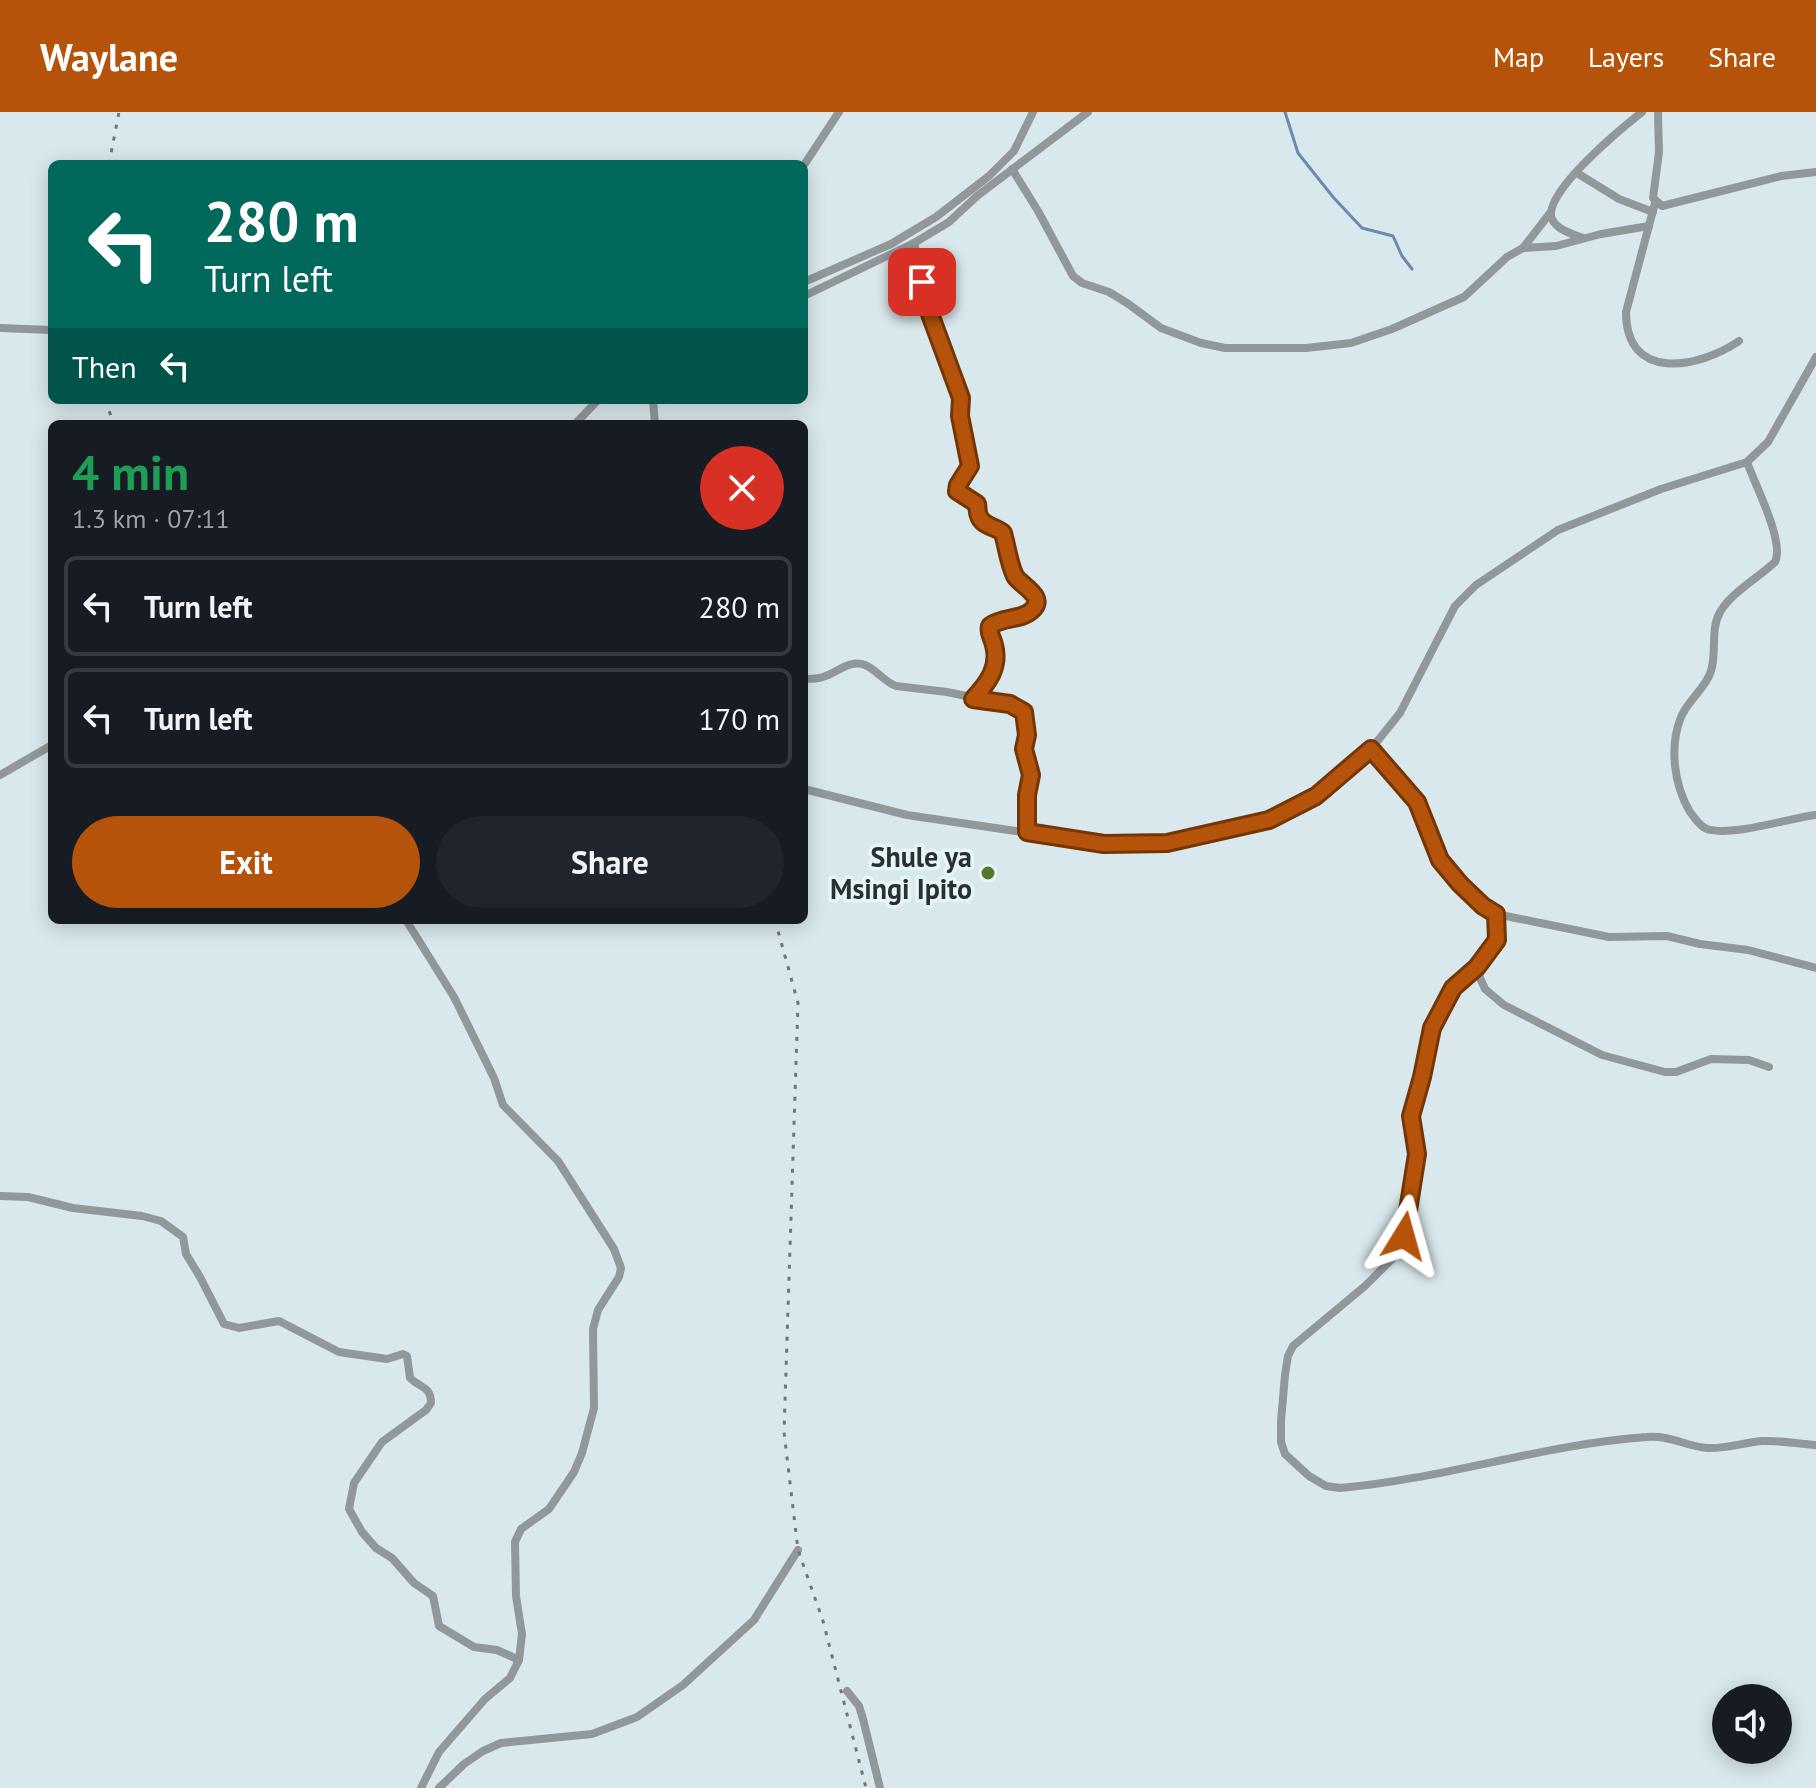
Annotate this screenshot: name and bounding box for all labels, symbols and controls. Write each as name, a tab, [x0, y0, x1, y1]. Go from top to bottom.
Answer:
text: Waylane	[40, 32, 178, 81]
text: Map	[1493, 38, 1544, 75]
text: Layers	[1588, 38, 1664, 75]
text: Share	[1708, 38, 1776, 75]
text: 280 m	[204, 185, 359, 257]
icon: left	[72, 192, 176, 296]
pin	[888, 248, 956, 316]
text: Turn left	[204, 255, 333, 302]
icon: arrive	[900, 260, 944, 304]
icon: left	[153, 344, 197, 388]
text: Then	[72, 347, 137, 386]
text: 4 min	[72, 441, 189, 503]
button: close	[700, 446, 784, 530]
text: 1.3 km · 07:11	[72, 502, 230, 535]
icon: left	[76, 584, 120, 628]
text: Turn left	[144, 587, 252, 626]
text: 280 m	[699, 587, 780, 626]
icon: left	[76, 696, 120, 740]
text: Turn left	[144, 699, 252, 738]
text: 170 m	[699, 699, 780, 738]
button: Exit	[72, 816, 420, 908]
button: Share	[436, 816, 784, 908]
place label: Shule ya Msingi Ipito	[830, 838, 972, 907]
marker: Shule ya Msingi Ipito	[979, 864, 997, 882]
position arrow	[1362, 1194, 1446, 1278]
map controls	[1712, 1684, 1792, 1764]
button: sound	[1712, 1684, 1792, 1764]

